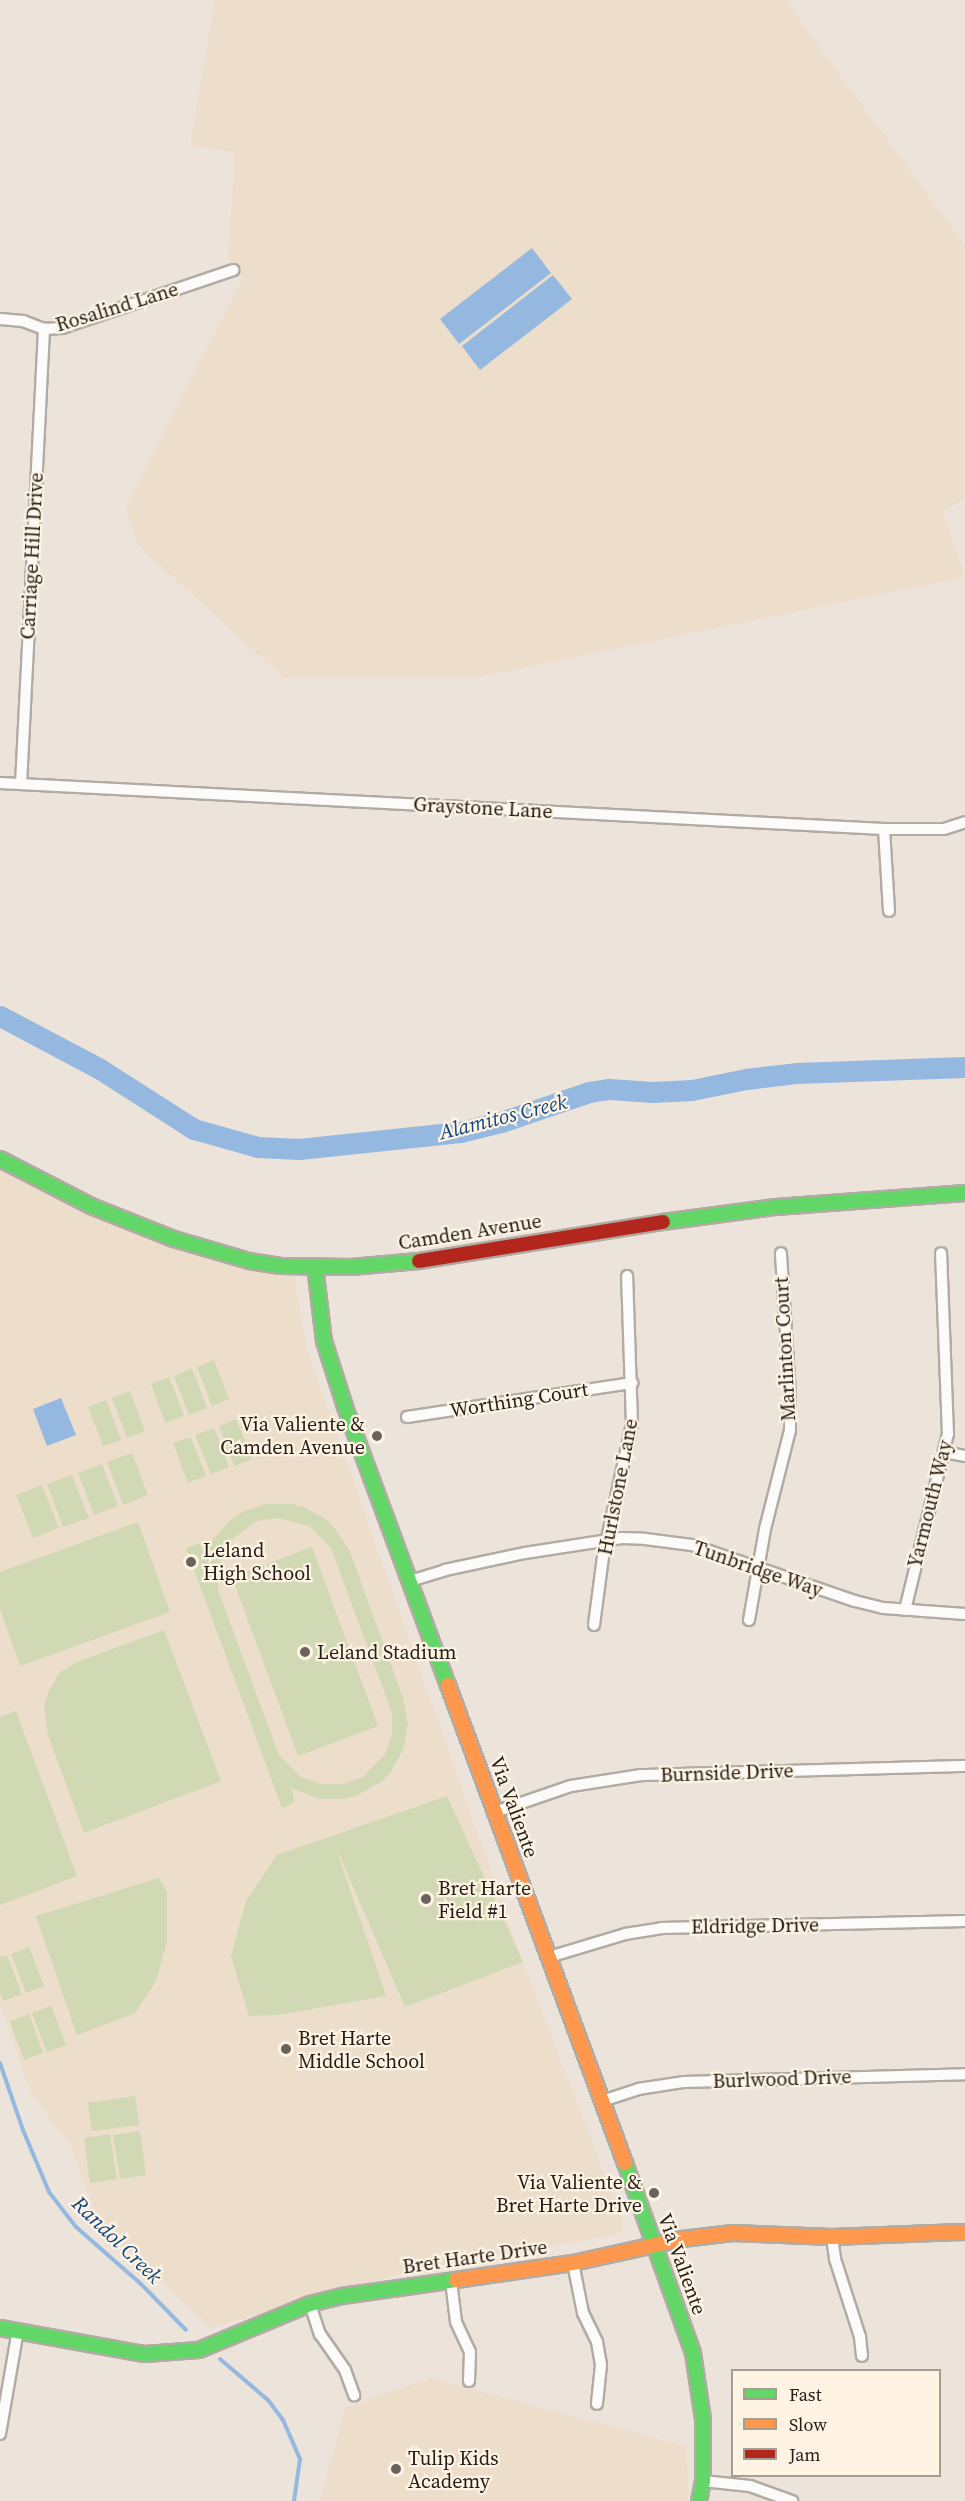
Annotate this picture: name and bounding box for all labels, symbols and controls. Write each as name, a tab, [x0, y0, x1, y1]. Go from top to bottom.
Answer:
street label: Rosalind Lane	[53, 277, 181, 337]
street label: Carriage Hill Drive	[16, 472, 48, 640]
street label: Graystone Lane	[413, 792, 553, 824]
water label: Alamitos Creek	[437, 1089, 569, 1145]
street label: Camden Avenue	[397, 1209, 543, 1255]
street label: Marlinton Court	[769, 1276, 801, 1422]
street label: Worthing Court	[448, 1377, 590, 1423]
place label: Via Valiente & Camden Avenue	[220, 1412, 365, 1459]
street label: Hurlstone Lane	[593, 1417, 643, 1557]
marker: Via Valiente & Camden Avenue	[370, 1429, 384, 1443]
street label: Yarmouth Way	[902, 1437, 958, 1571]
street label: Tunbridge Way	[690, 1536, 826, 1602]
place label: Leland High School	[203, 1538, 311, 1585]
marker: Leland High School	[184, 1555, 198, 1569]
place label: Leland Stadium	[317, 1640, 457, 1664]
marker: Leland Stadium	[298, 1645, 312, 1659]
street label: Via Valiente	[484, 1753, 544, 1861]
street label: Burnside Drive	[660, 1759, 794, 1787]
place label: Bret Harte Field #1	[438, 1876, 531, 1923]
marker: Bret Harte Field #1	[419, 1892, 433, 1906]
street label: Eldridge Drive	[691, 1913, 819, 1939]
place label: Bret Harte Middle School	[298, 2026, 425, 2073]
marker: Bret Harte Middle School	[279, 2042, 293, 2056]
street label: Burlwood Drive	[712, 2065, 852, 2093]
place label: Via Valiente & Bret Harte Drive	[496, 2170, 642, 2217]
marker: Via Valiente & Bret Harte Drive	[647, 2186, 661, 2200]
water label: Randol Creek	[67, 2191, 167, 2289]
street label: Via Valiente	[652, 2210, 712, 2318]
street label: Bret Harte Drive	[401, 2235, 549, 2279]
legend	[731, 2369, 941, 2477]
text: Fast	[789, 2382, 822, 2407]
text: Slow	[789, 2412, 827, 2437]
text: Jam	[789, 2442, 821, 2467]
place label: Tulip Kids Academy	[408, 2446, 499, 2493]
marker: Tulip Kids Academy	[389, 2462, 403, 2476]

